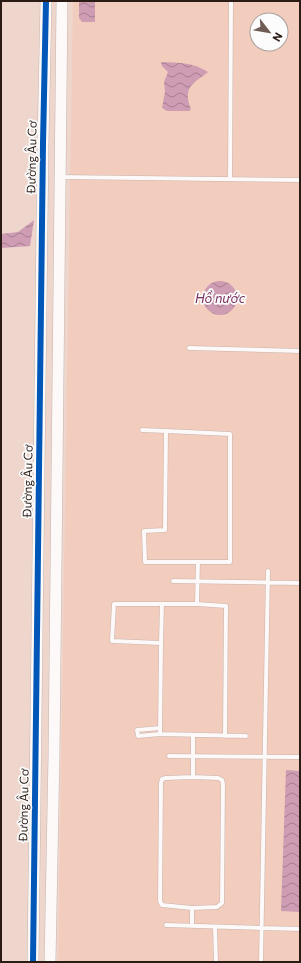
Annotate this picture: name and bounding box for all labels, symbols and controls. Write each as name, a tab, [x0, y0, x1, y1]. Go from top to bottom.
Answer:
north arrow	[249, 12, 289, 52]
text: N	[270, 31, 286, 44]
street label: Đường Âu Cơ	[23, 120, 39, 194]
water label: Hồ nước	[195, 290, 246, 306]
street label: Đường Âu Cơ	[19, 444, 35, 518]
street label: Đường Âu Cơ	[15, 768, 31, 842]

